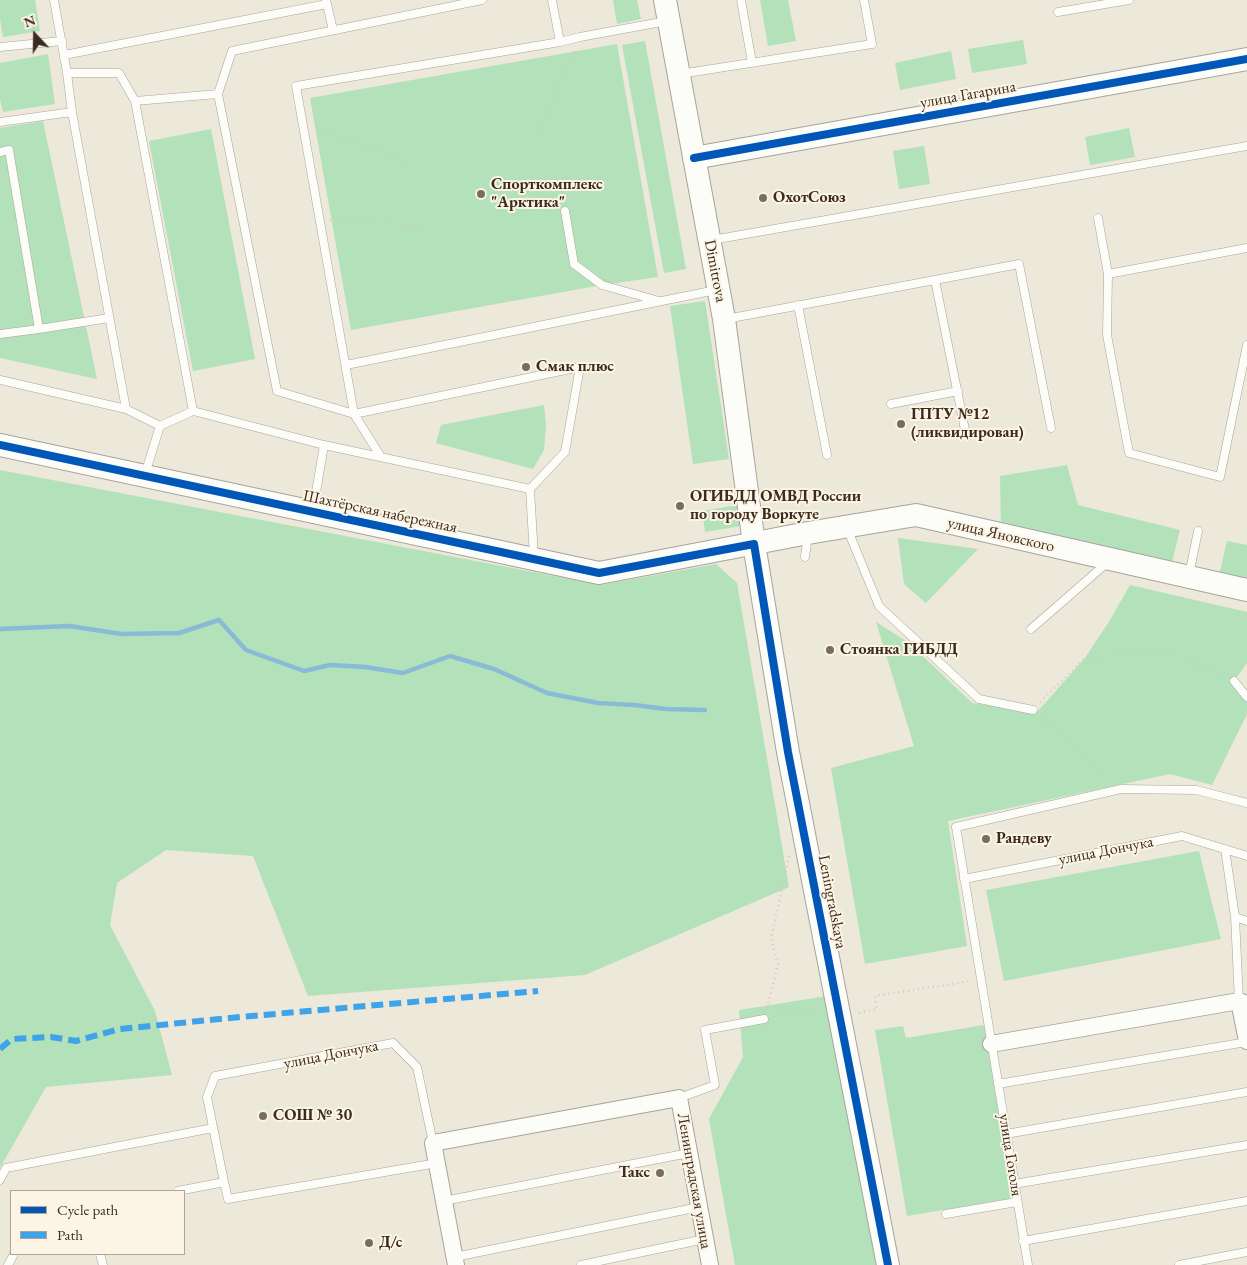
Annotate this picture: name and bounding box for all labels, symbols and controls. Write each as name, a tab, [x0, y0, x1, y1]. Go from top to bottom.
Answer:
north arrow	[10, 10, 60, 60]
text: N	[21, 11, 38, 31]
street label: улица Гагарина	[919, 77, 1017, 113]
place label: Спорткомплекс "Арктика"	[491, 175, 603, 213]
marker: Спорткомплекс "Арктика"	[475, 188, 487, 200]
place label: ОхотСоюз	[773, 188, 846, 208]
marker: ОхотСоюз	[757, 192, 769, 204]
street label: Dimitrova	[700, 238, 730, 304]
place label: Смак плюс	[536, 357, 614, 377]
marker: Смак плюс	[520, 361, 532, 373]
place label: ГПТУ №12 (ликвидирован)	[911, 405, 1024, 443]
marker: ГПТУ №12 (ликвидирован)	[895, 418, 907, 430]
street label: Шахтёрская набережная	[301, 486, 459, 538]
place label: ОГИБДД ОМВД России по городу Воркуте	[690, 487, 861, 525]
marker: ОГИБДД ОМВД России по городу Воркуте	[674, 500, 686, 512]
street label: улица Яновского	[946, 513, 1056, 557]
place label: Стоянка ГИБДД	[840, 640, 958, 660]
marker: Стоянка ГИБДД	[824, 644, 836, 656]
place label: Рандеву	[996, 829, 1052, 849]
street label: улица Дончука	[1057, 832, 1155, 870]
marker: Рандеву	[980, 833, 992, 845]
street label: Leningradskaya	[813, 853, 851, 951]
street label: улица Дончука	[282, 1036, 380, 1074]
place label: СОШ № 30	[273, 1106, 352, 1126]
marker: СОШ № 30	[257, 1110, 269, 1122]
street label: Ленинградская улица	[673, 1111, 715, 1251]
street label: улица Гоголя	[994, 1112, 1026, 1198]
place label: Такс	[618, 1163, 650, 1183]
marker: Такс	[654, 1167, 666, 1179]
legend	[10, 1190, 185, 1255]
text: Cycle path	[57, 1200, 118, 1219]
text: Path	[57, 1225, 83, 1244]
place label: Д/с	[379, 1233, 402, 1253]
marker: Д/с	[363, 1237, 375, 1249]

